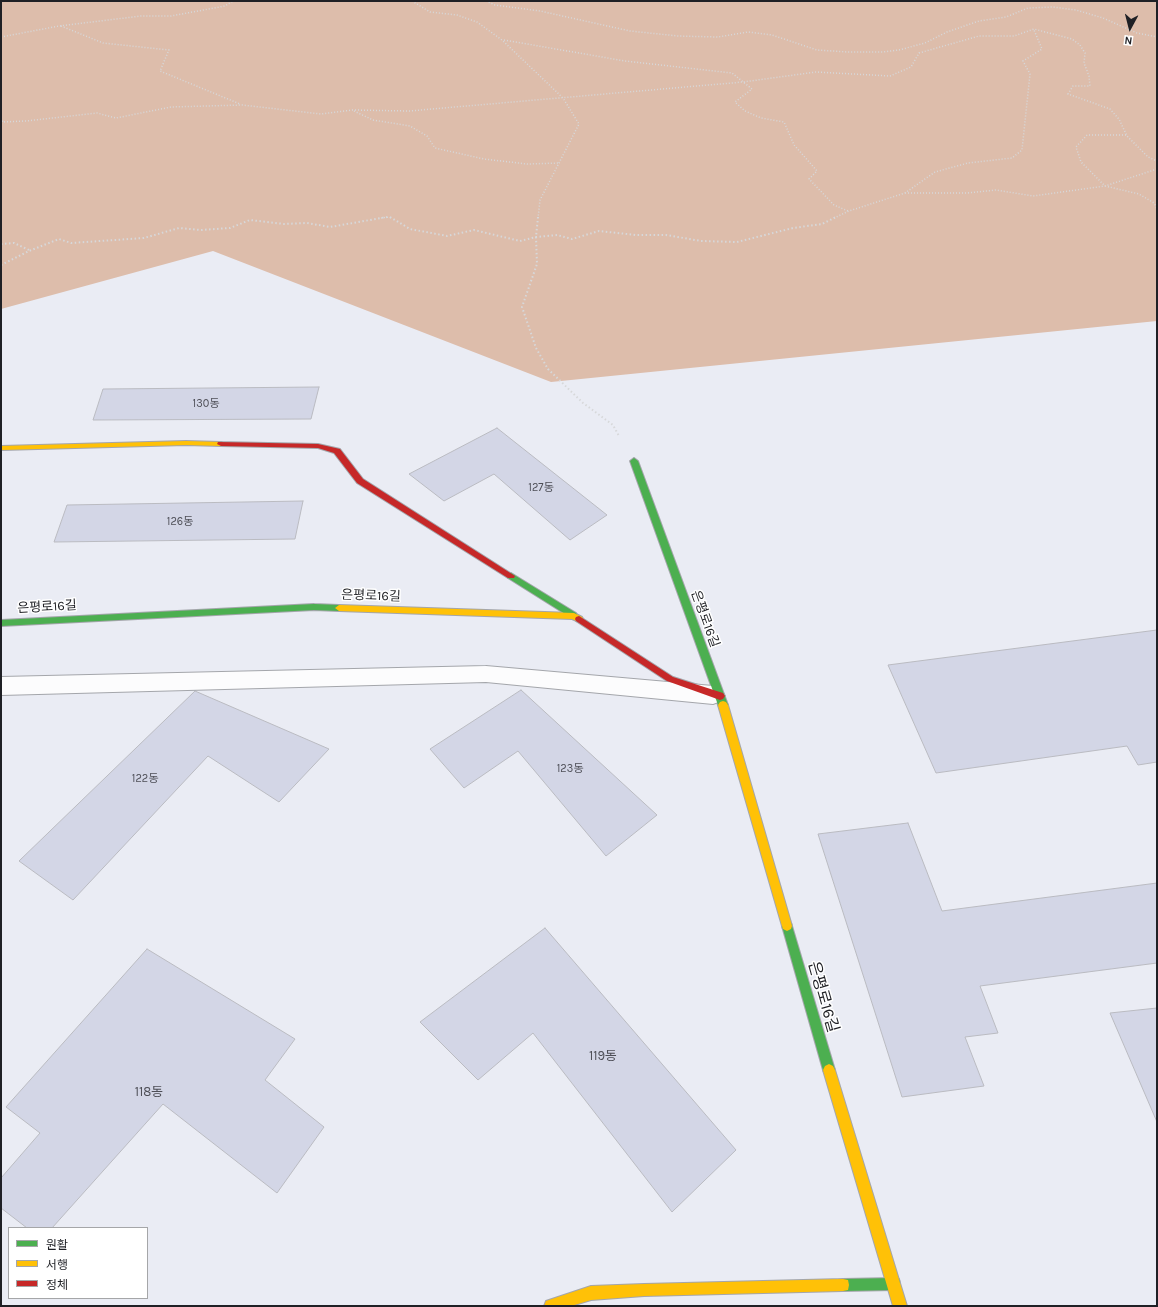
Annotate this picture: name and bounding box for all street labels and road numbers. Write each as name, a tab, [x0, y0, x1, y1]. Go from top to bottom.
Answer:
street label: 은평로16길	[341, 587, 401, 605]
street label: 은평로16길	[687, 588, 723, 650]
street label: 은평로16길	[17, 598, 77, 616]
street label: 은평로16길	[804, 959, 842, 1035]

